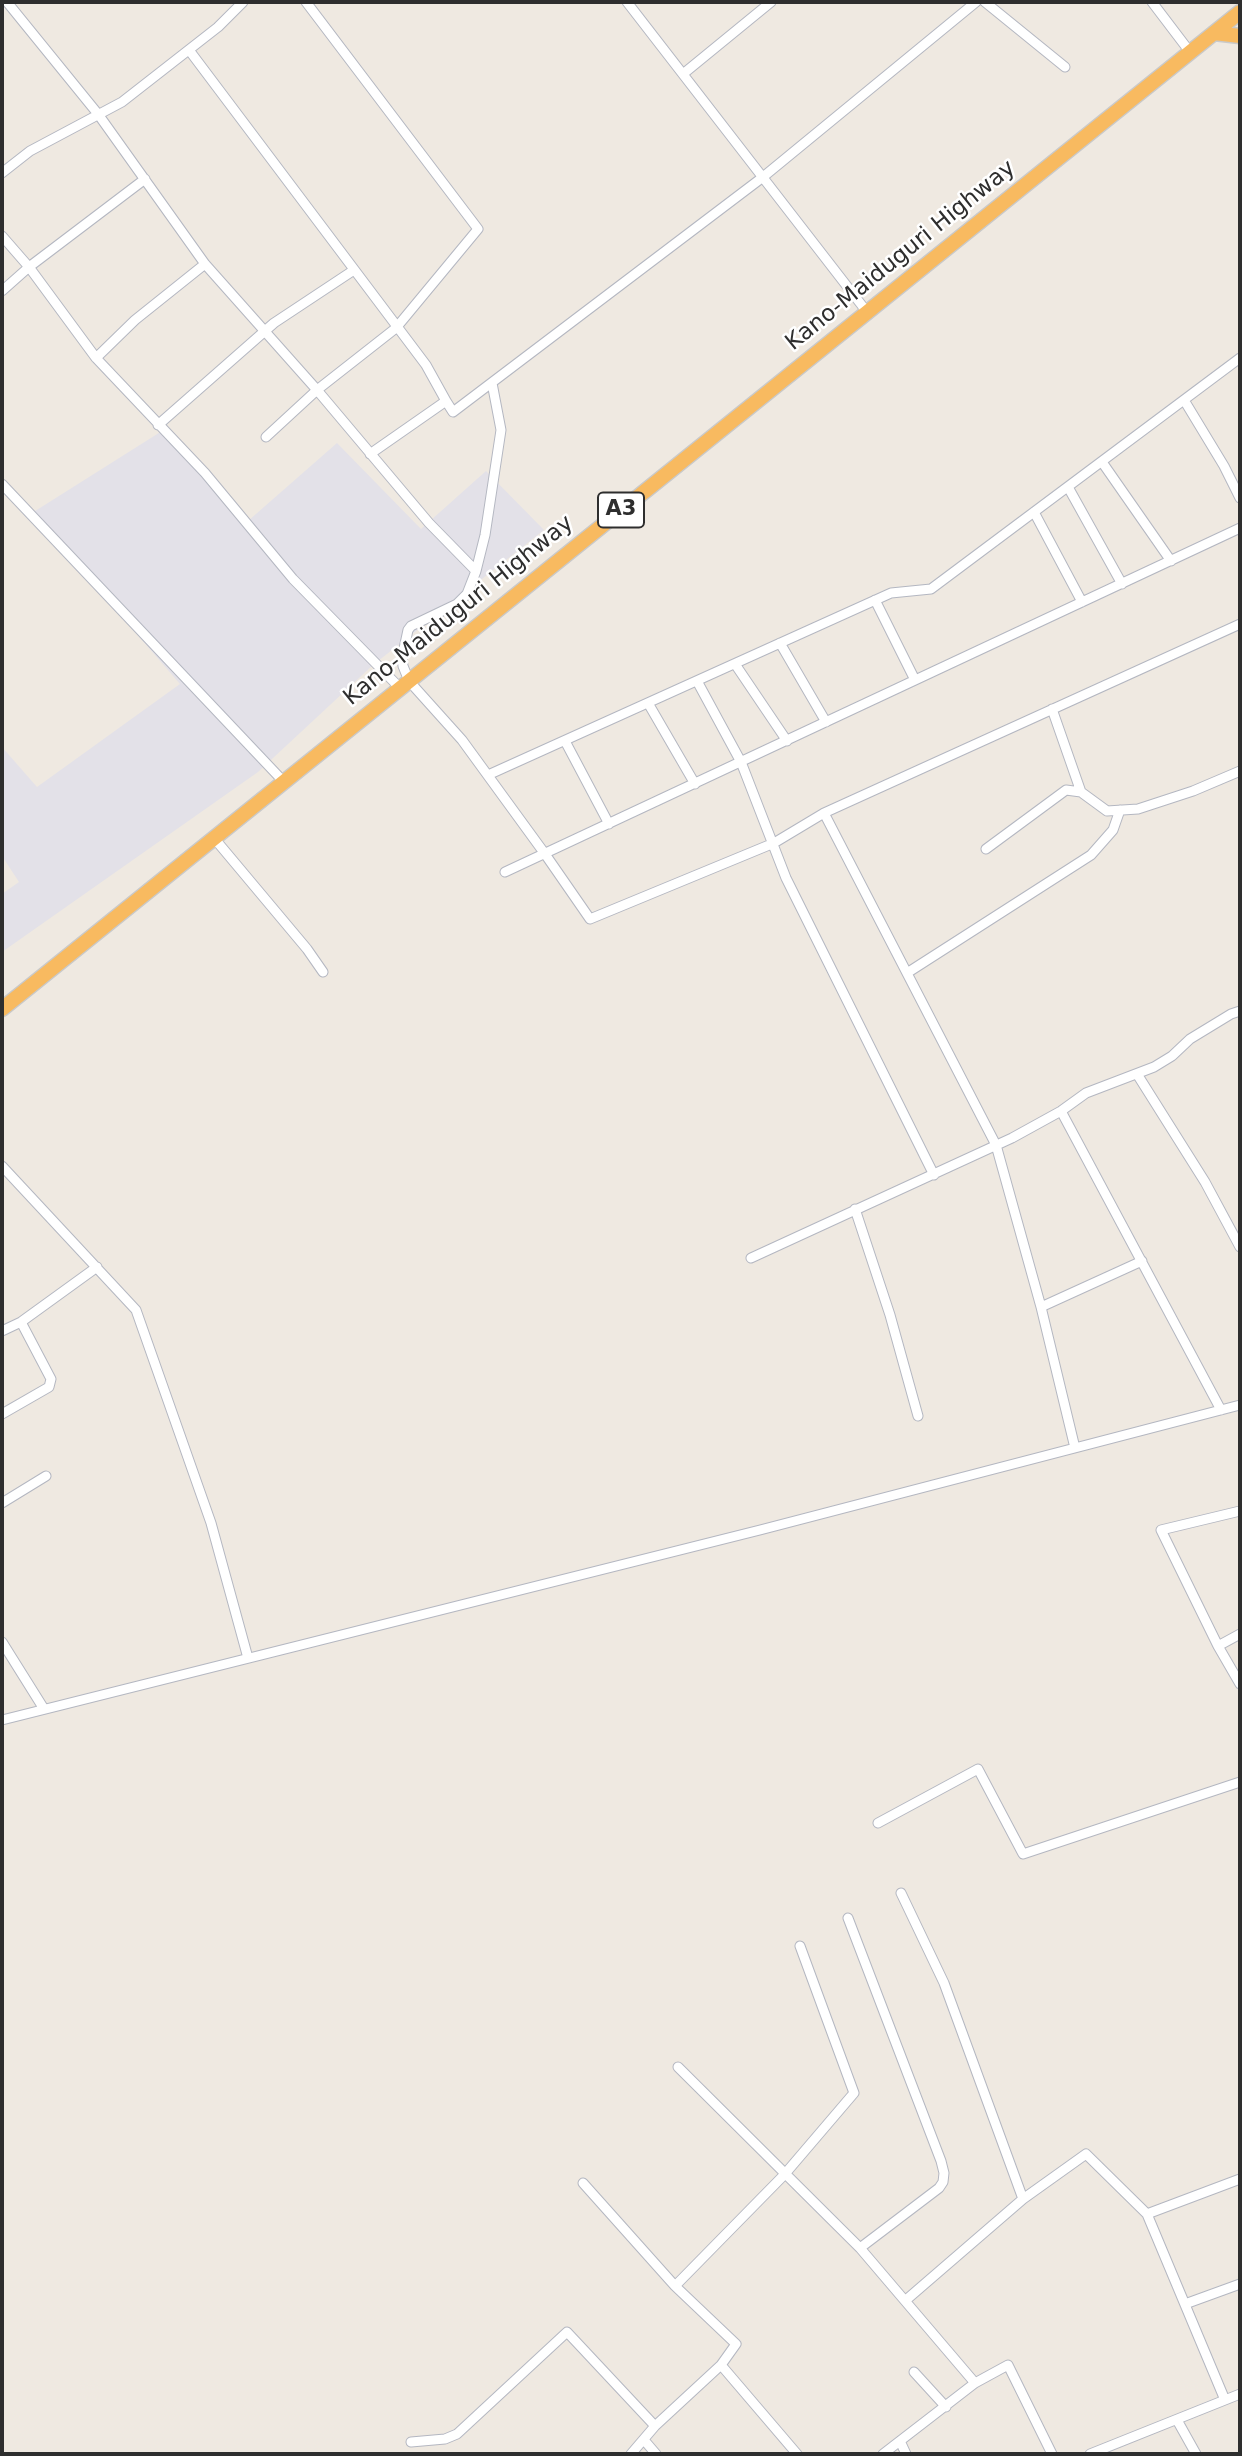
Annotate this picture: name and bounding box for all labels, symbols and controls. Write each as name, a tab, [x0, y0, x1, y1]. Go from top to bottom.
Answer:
street label: Kano-Maiduguri Highway	[781, 155, 1021, 357]
road number: A3	[598, 492, 644, 528]
street label: Kano-Maiduguri Highway	[339, 510, 579, 712]

